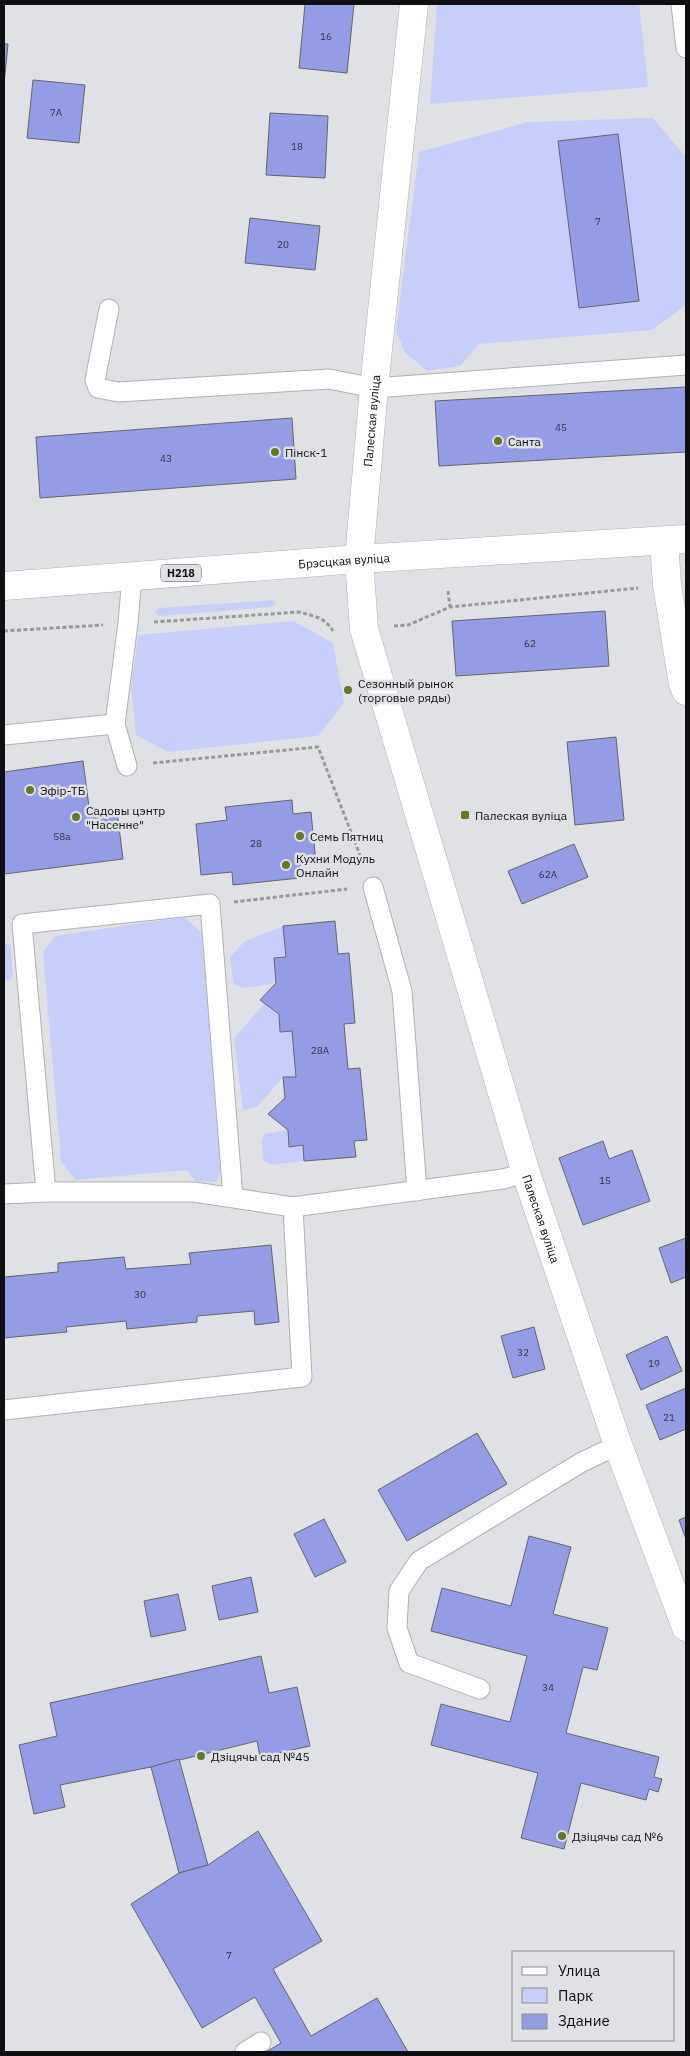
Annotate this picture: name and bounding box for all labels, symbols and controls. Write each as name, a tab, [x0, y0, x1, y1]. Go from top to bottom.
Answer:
house number: 16	[320, 30, 332, 43]
house number: 7А	[50, 106, 63, 119]
house number: 18	[291, 140, 303, 153]
house number: 7	[595, 215, 601, 228]
house number: 20	[277, 238, 289, 251]
street label: Палеская вуліца	[360, 373, 383, 467]
house number: 45	[555, 421, 567, 434]
place label: Санта	[508, 434, 541, 449]
marker: Санта	[492, 435, 504, 447]
place label: Пінск-1	[285, 445, 327, 460]
marker: Пінск-1	[269, 446, 281, 458]
house number: 43	[160, 452, 172, 465]
street label: Брэсцкая вуліца	[298, 550, 391, 571]
road number: Н218	[161, 564, 201, 582]
house number: 62	[524, 637, 536, 650]
place label: Сезонный рынок (торговые ряды)	[358, 676, 454, 705]
marker: Сезонный рынок (торговые ряды)	[342, 684, 354, 696]
place label: Эфір-ТБ	[40, 783, 85, 798]
marker: Эфір-ТБ	[24, 784, 36, 796]
place label: Садовы цэнтр "Насенне"	[86, 803, 165, 832]
place label: Палеская вуліца	[475, 808, 568, 823]
marker: Палеская вуліца	[459, 809, 471, 821]
marker: Садовы цэнтр "Насенне"	[70, 811, 82, 823]
place label: Семь Пятниц	[310, 829, 383, 844]
house number: 58a	[53, 830, 71, 843]
marker: Семь Пятниц	[294, 830, 306, 842]
house number: 28	[250, 837, 262, 850]
place label: Кухни Модуль Онлайн	[296, 851, 375, 880]
marker: Кухни Модуль Онлайн	[280, 859, 292, 871]
house number: 62А	[539, 868, 558, 881]
house number: 28А	[311, 1044, 330, 1057]
street label: Палеская вуліца	[520, 1173, 564, 1265]
house number: 15	[599, 1174, 611, 1187]
house number: 30	[134, 1288, 146, 1301]
house number: 32	[517, 1346, 529, 1359]
house number: 19	[648, 1357, 660, 1370]
house number: 21	[663, 1411, 675, 1424]
house number: 34	[542, 1681, 554, 1694]
place label: Дзіцячы сад №45	[211, 1749, 310, 1764]
marker: Дзіцячы сад №45	[195, 1750, 207, 1762]
place label: Дзіцячы сад №6	[572, 1829, 664, 1844]
marker: Дзіцячы сад №6	[556, 1830, 568, 1842]
house number: 7	[226, 1949, 232, 1962]
legend	[512, 1951, 675, 2041]
text: Улица	[558, 1961, 600, 1980]
text: Парк	[558, 1986, 593, 2005]
text: Здание	[558, 2011, 610, 2030]

